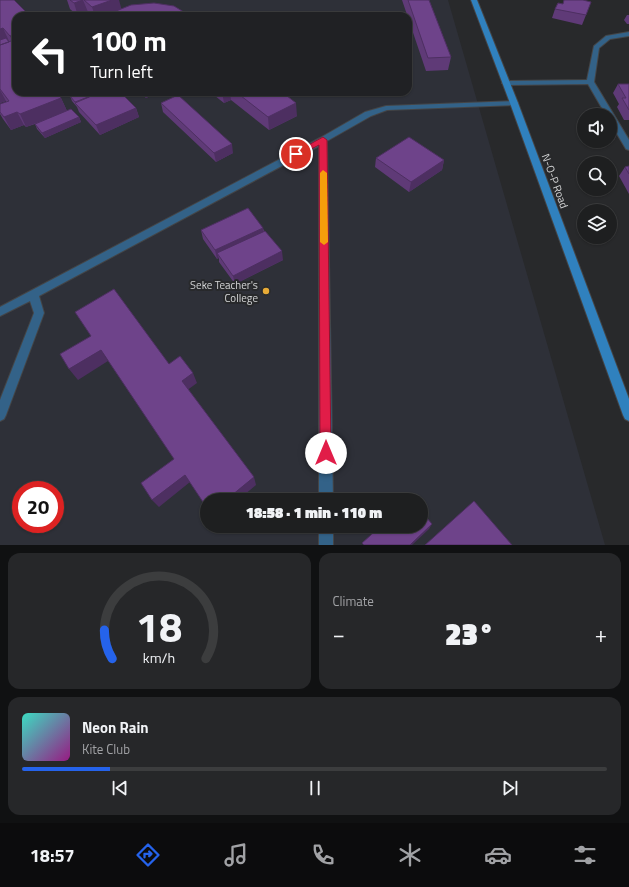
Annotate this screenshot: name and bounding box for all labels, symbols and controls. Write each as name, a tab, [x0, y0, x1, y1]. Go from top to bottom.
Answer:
text: 100 m	[90, 19, 167, 62]
icon: left	[24, 28, 76, 80]
text: Turn left	[90, 58, 153, 85]
map controls	[577, 108, 617, 244]
button: sound	[577, 108, 617, 148]
pin	[279, 137, 313, 171]
icon: arrive	[285, 143, 307, 165]
street label: N-O-P Road	[538, 151, 572, 211]
button: search	[577, 156, 617, 196]
button: layers	[577, 204, 617, 244]
place label: Seke Teacher's College	[190, 277, 258, 306]
marker: Seke Teacher's College	[261, 286, 271, 296]
position arrow	[305, 432, 347, 474]
speed limit sign: 20	[12, 481, 64, 533]
text: 18:58 · 1 min · 110 m	[246, 501, 382, 524]
text: Climate	[333, 591, 374, 611]
text: 18	[136, 595, 183, 658]
text: 23°	[445, 611, 495, 657]
text: −	[333, 617, 345, 651]
text: +	[595, 617, 607, 651]
text: km/h	[143, 647, 175, 669]
text: Neon Rain	[82, 716, 149, 739]
text: Kite Club	[82, 739, 130, 759]
icon: previous	[109, 777, 131, 799]
icon: pause	[304, 777, 326, 799]
icon: next	[499, 777, 521, 799]
icon: directions	[134, 841, 162, 869]
icon: music	[222, 841, 250, 869]
icon: phone	[309, 841, 337, 869]
icon: climate	[396, 841, 424, 869]
icon: car	[484, 841, 512, 869]
icon: filters	[571, 841, 599, 869]
text: 18:57	[30, 842, 75, 869]

